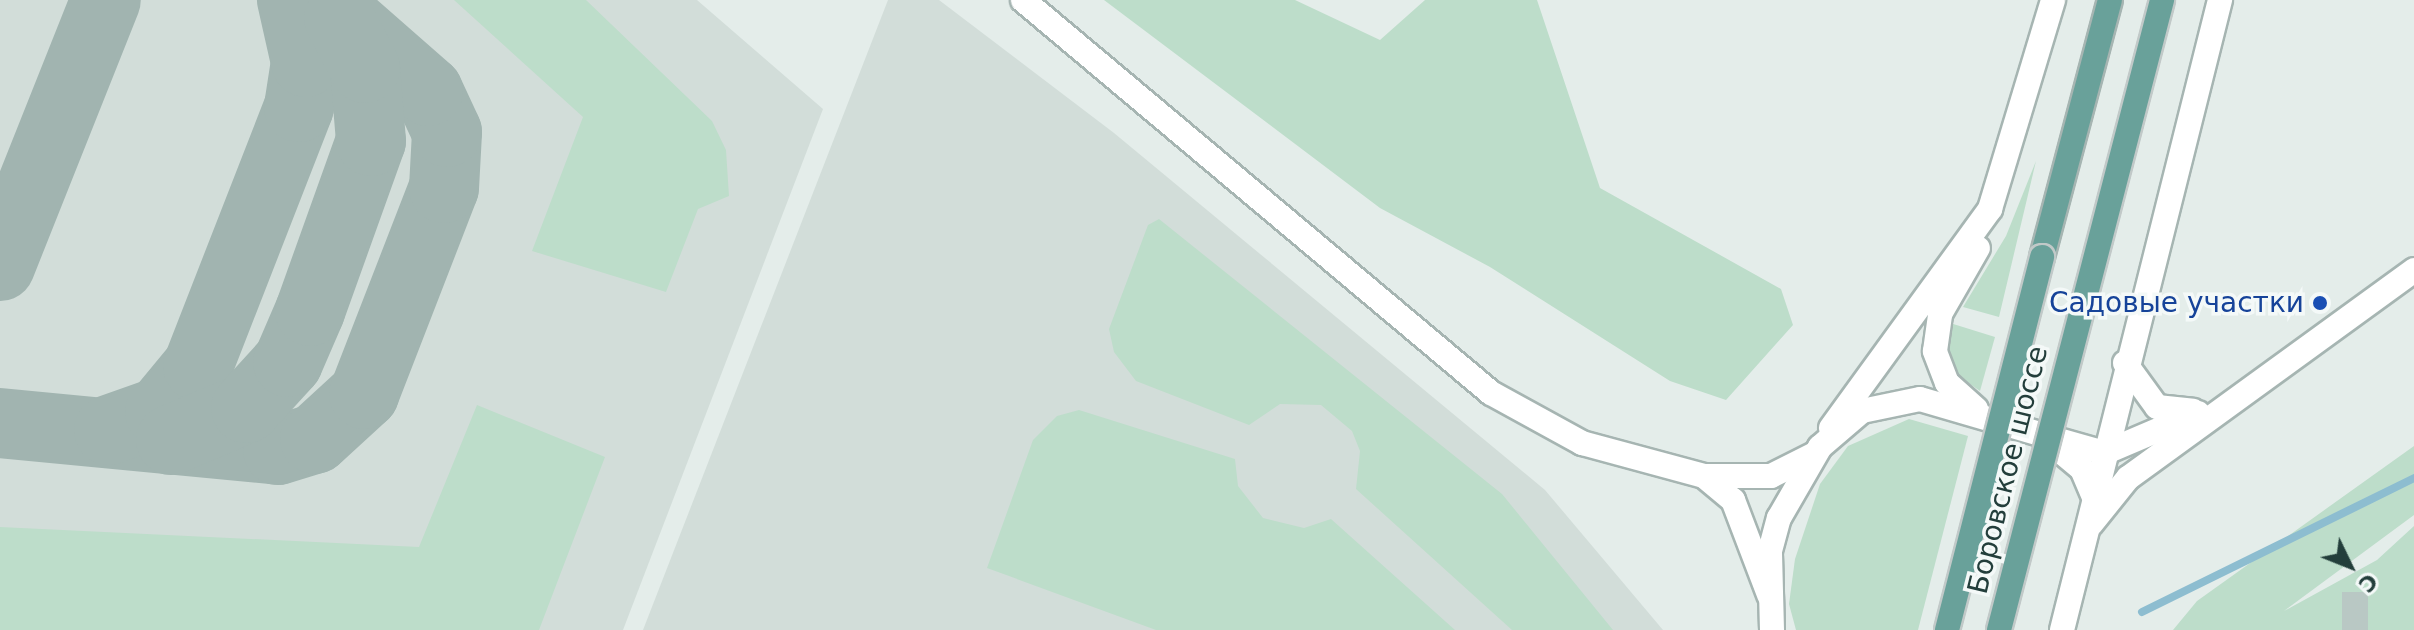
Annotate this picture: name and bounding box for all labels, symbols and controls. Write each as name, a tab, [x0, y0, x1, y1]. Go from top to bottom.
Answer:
place label: Садовые участки	[2049, 286, 2304, 320]
marker: Садовые участки	[2311, 294, 2329, 312]
street label: Боровское шоссе	[1961, 343, 2055, 597]
north arrow	[2310, 526, 2390, 606]
text: С	[2353, 568, 2383, 597]

